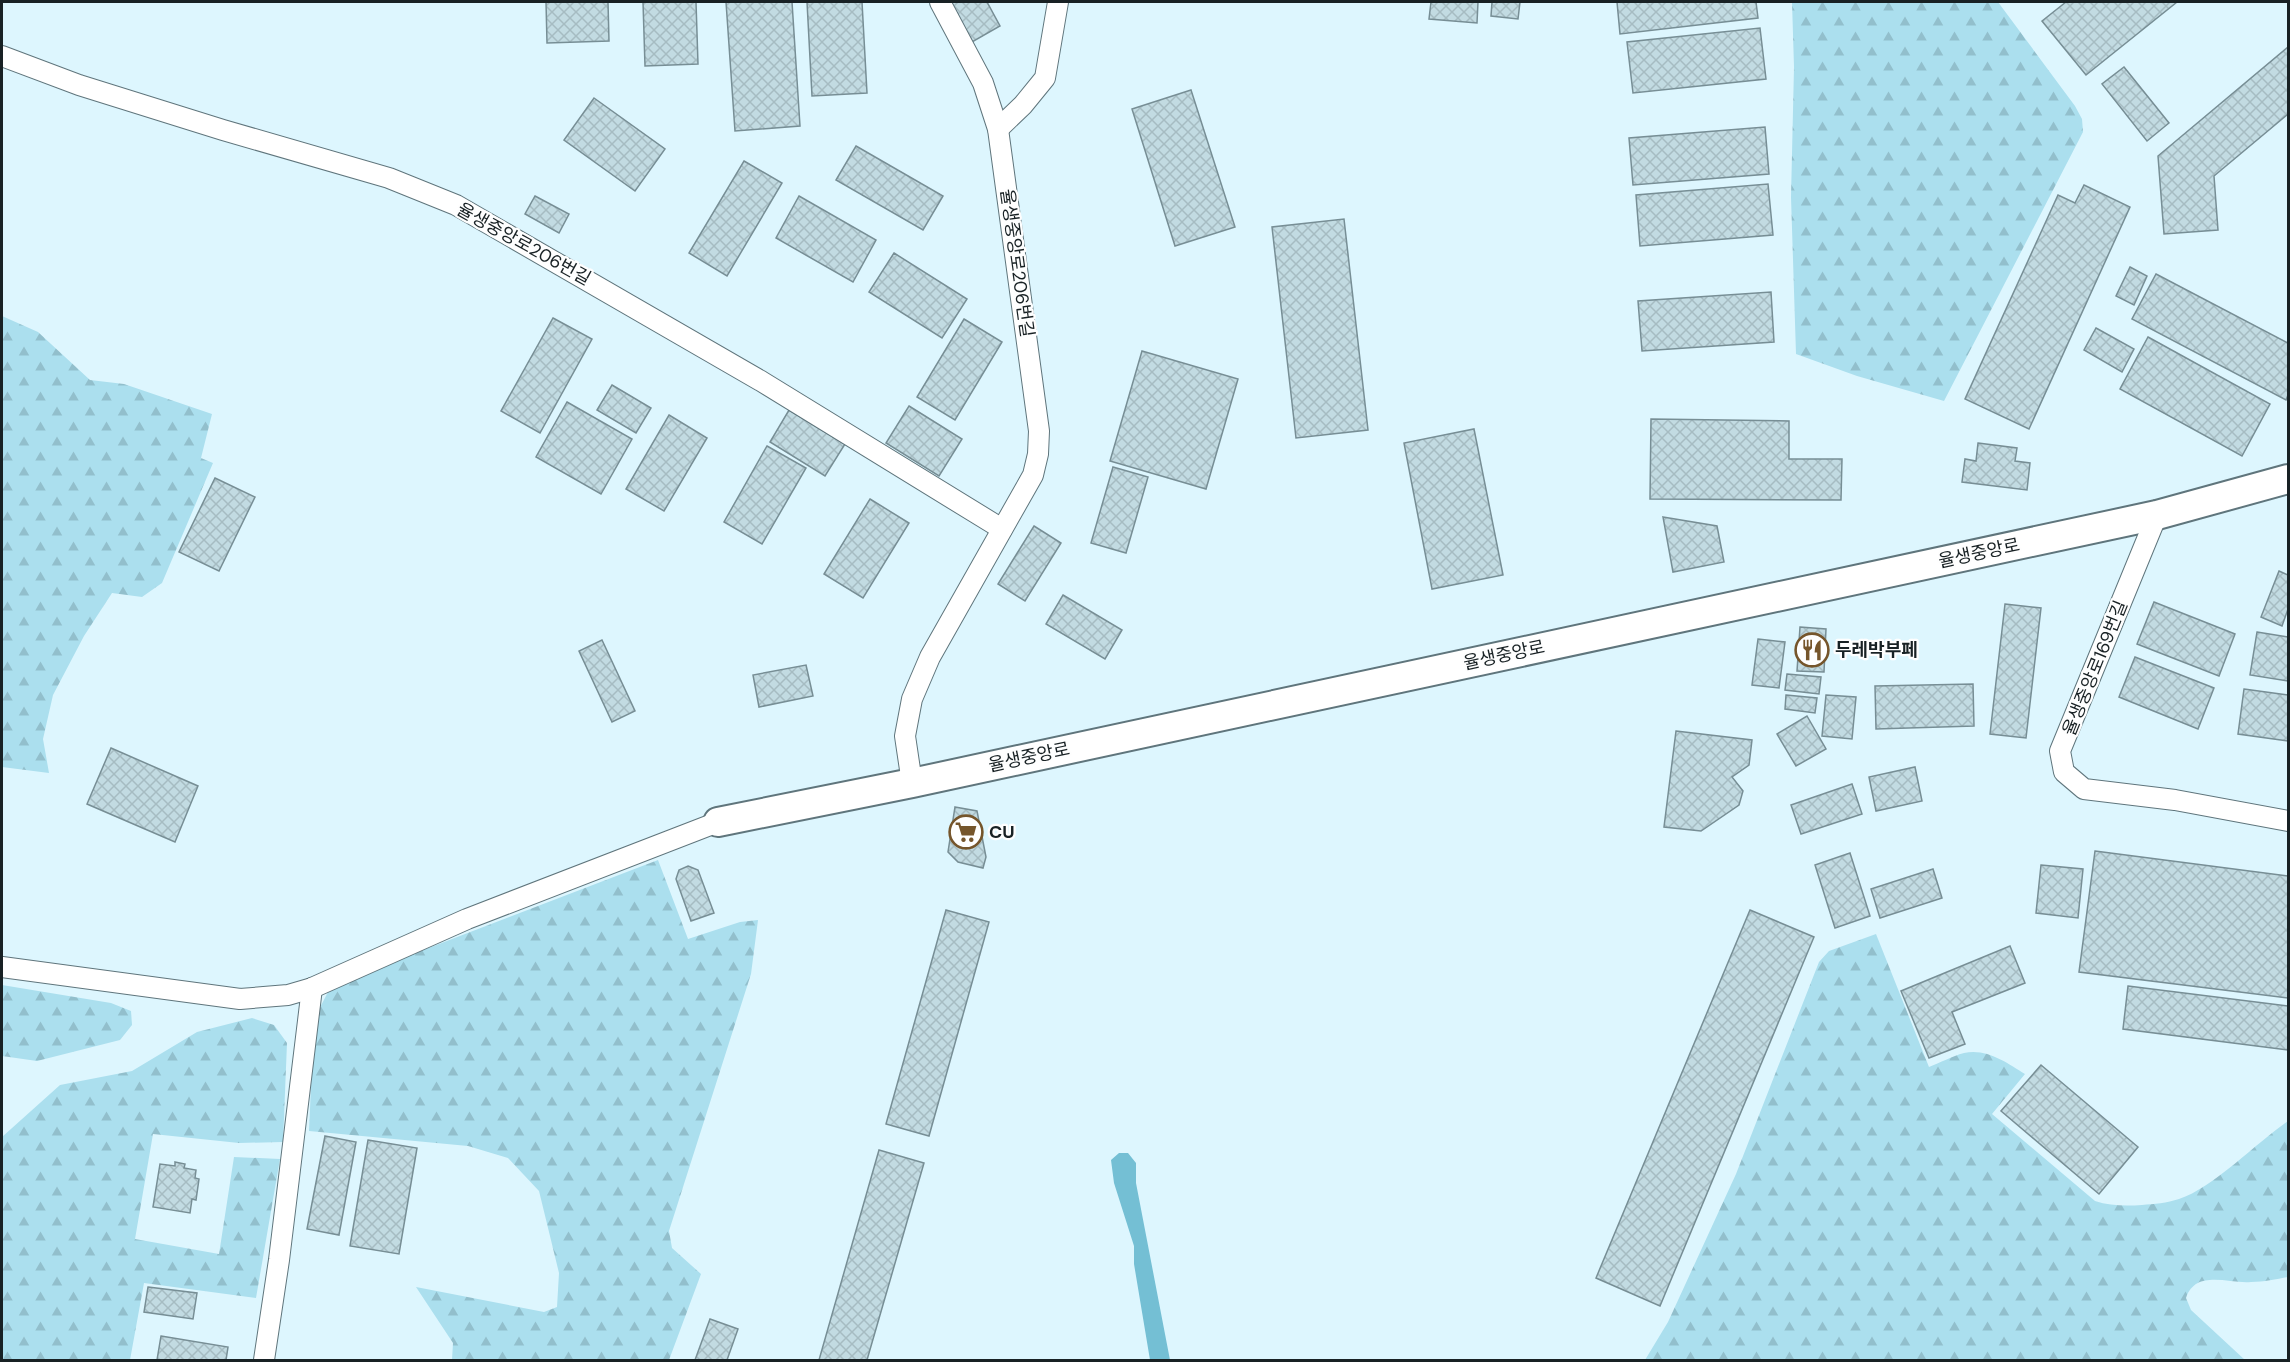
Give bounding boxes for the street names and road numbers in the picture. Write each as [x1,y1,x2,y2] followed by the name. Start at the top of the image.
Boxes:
[995,187,1039,339] street label: 율생중앙로206번길
[453,197,595,291] street label: 율생중앙로206번길
[1936,533,2022,573] street label: 율생중앙로
[2057,597,2133,739] street label: 율생중앙로169번길
[1461,635,1547,675] street label: 율생중앙로
[986,737,1072,777] street label: 율생중앙로

